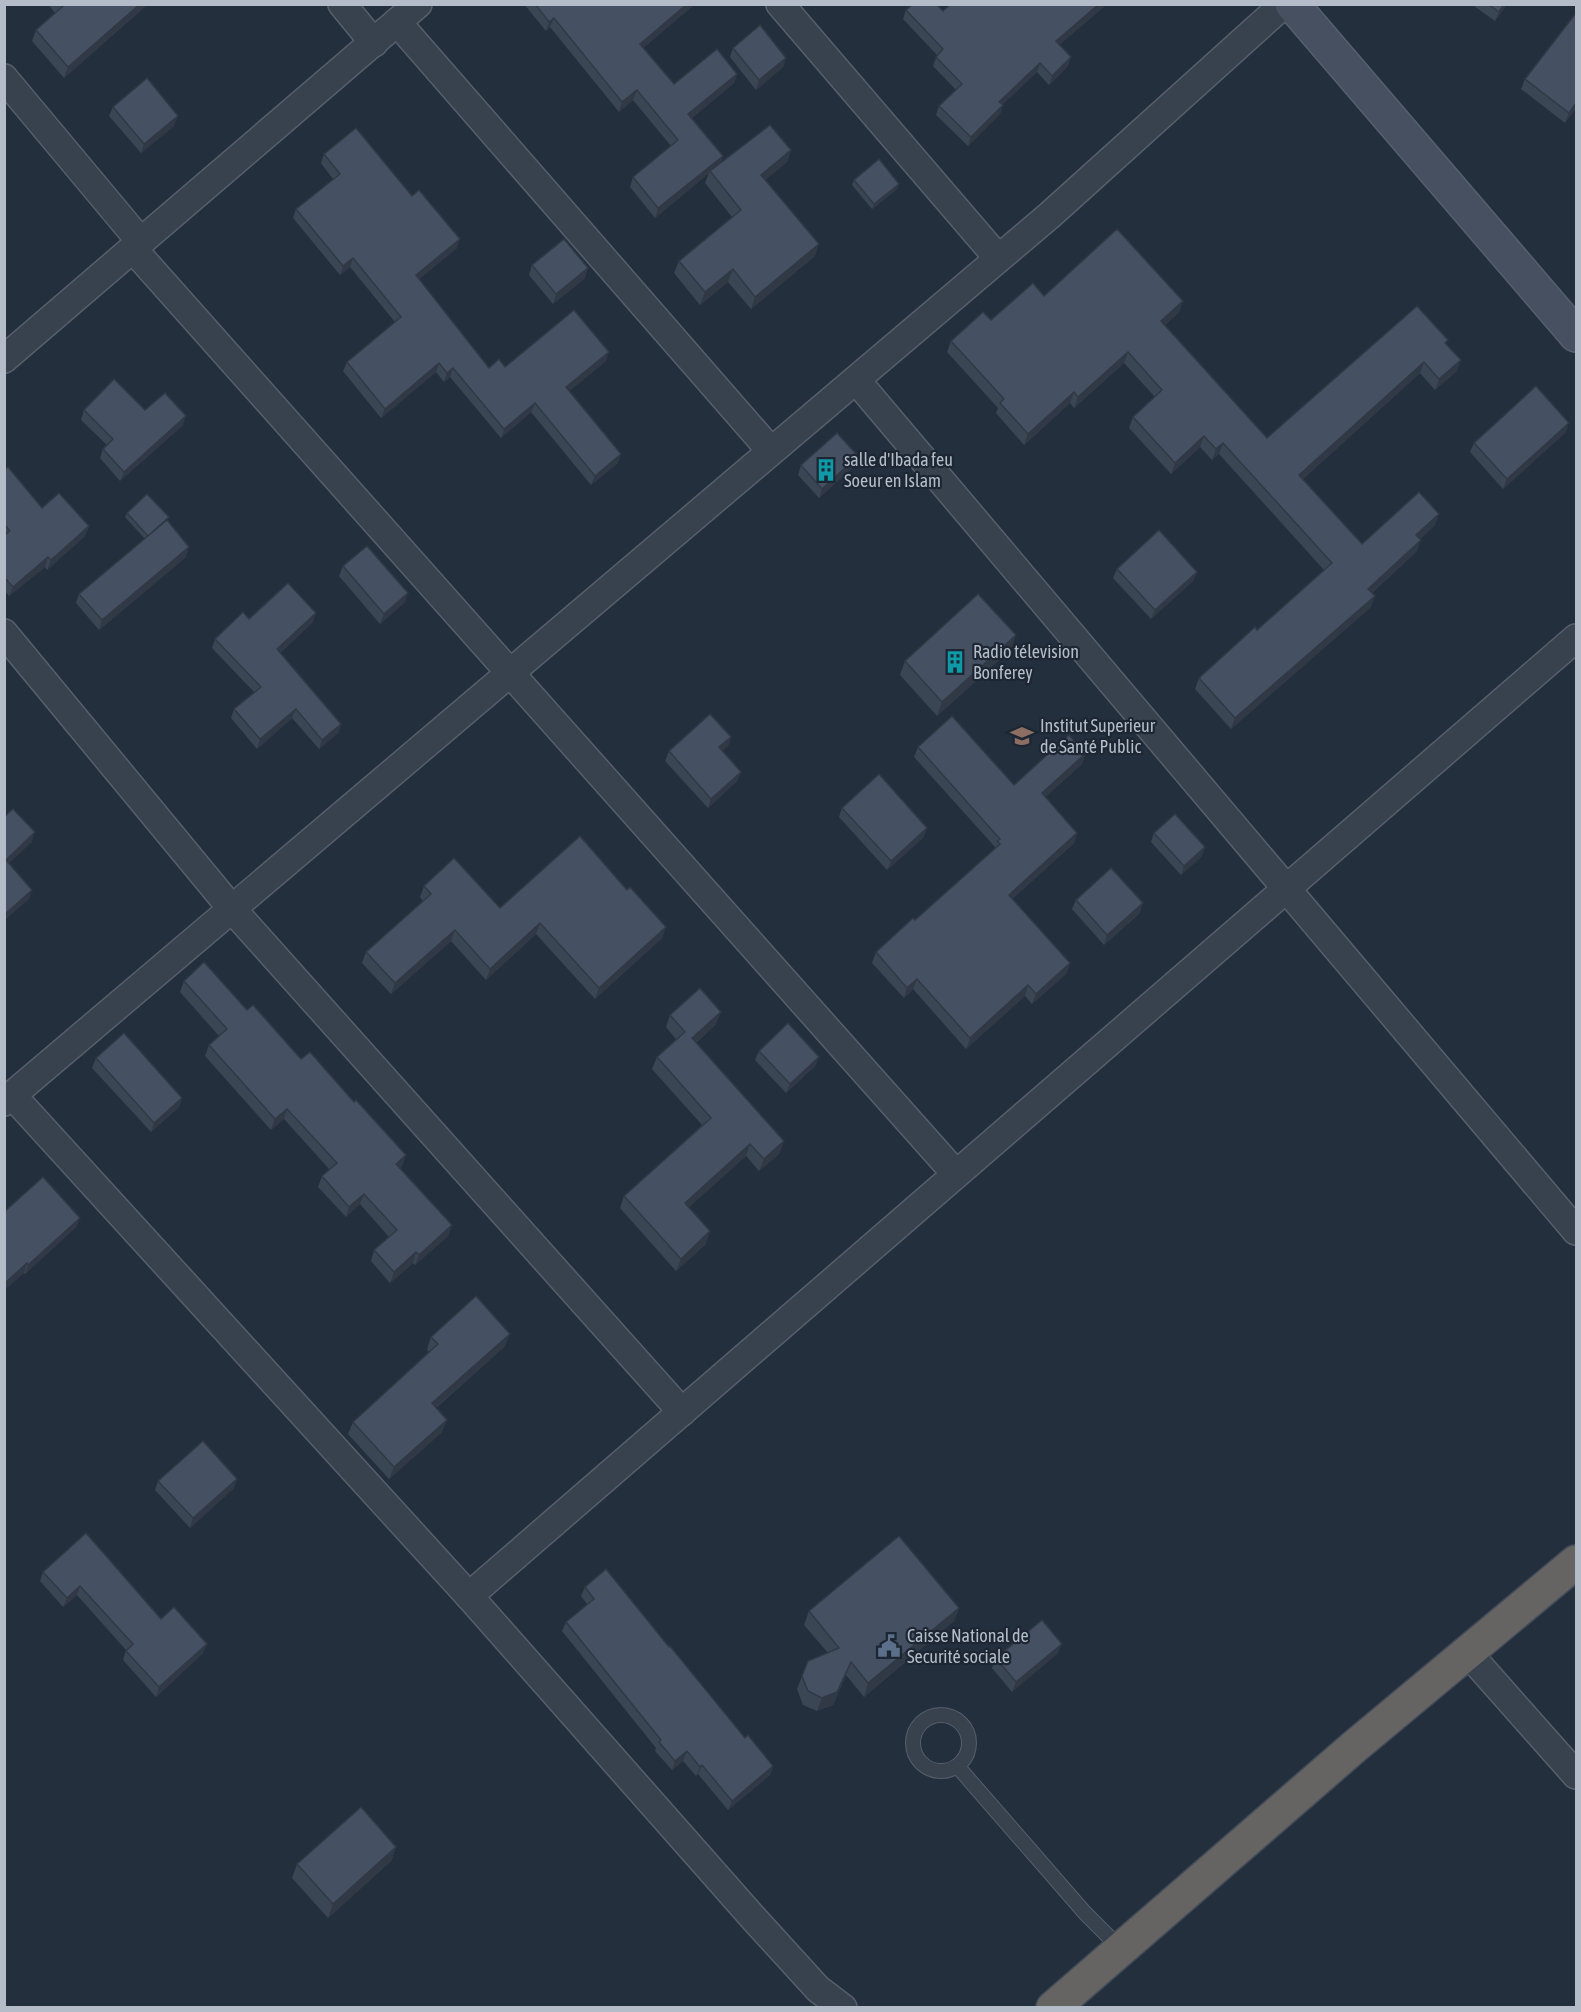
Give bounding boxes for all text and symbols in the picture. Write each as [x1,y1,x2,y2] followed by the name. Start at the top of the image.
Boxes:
[844,449,953,491] place label: salle d'Ibada feu Soeur en Islam
[813,457,839,483] building icon: salle d'Ibada feu Soeur en Islam
[973,641,1079,683] place label: Radio télevision Bonferey
[942,649,968,675] building icon: Radio télevision Bonferey
[1040,715,1156,757] place label: Institut Superieur de Santé Public
[1009,723,1035,749] school or university icon: Institut Superieur de Santé Public
[907,1625,1029,1667] place label: Caisse National de Securité sociale
[876,1633,902,1659] public building icon: Caisse National de Securité sociale

